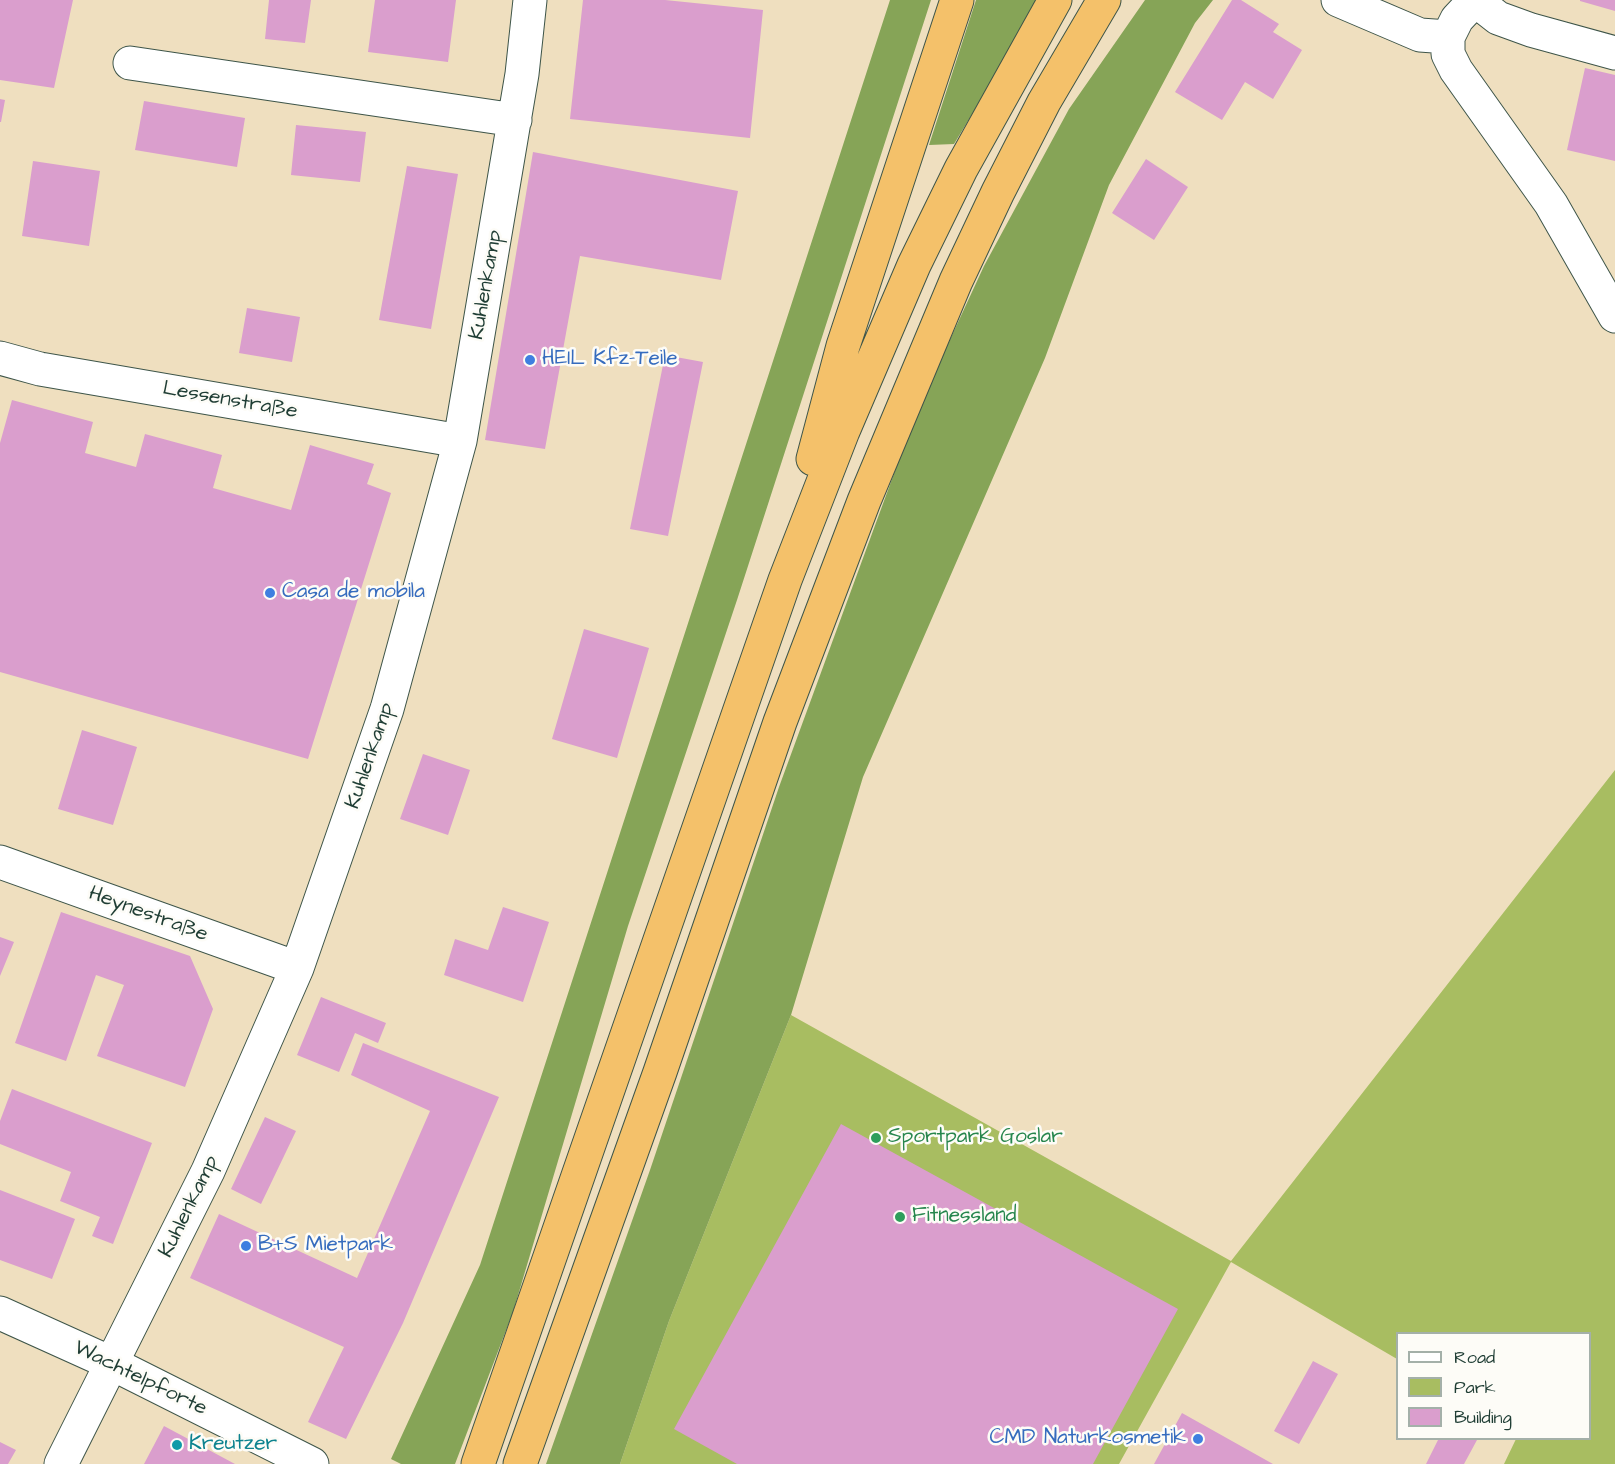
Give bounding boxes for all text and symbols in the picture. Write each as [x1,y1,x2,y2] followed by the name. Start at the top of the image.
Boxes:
[465,228,509,342] street label: Kuhlenkamp
[542,347,678,373] place label: HEIL Kfz-Teile
[523,353,537,367] marker: HEIL Kfz-Teile
[161,377,299,425] street label: Lessenstraße
[282,580,425,606] place label: Casa de mobila
[263,586,277,600] marker: Casa de mobila
[341,700,401,812] street label: Kuhlenkamp
[85,882,211,948] street label: Heynestraße
[888,1125,1063,1151] place label: Sportpark Goslar
[869,1131,883,1145] marker: Sportpark Goslar
[154,1152,226,1262] street label: Kuhlenkamp
[912,1204,1016,1230] place label: Fitnessland
[893,1210,907,1224] marker: Fitnessland
[258,1233,393,1259] place label: B+S Mietpark
[239,1239,253,1253] marker: B+S Mietpark
[1396,1332,1591,1440] legend
[69,1336,211,1422] street label: Wachtelpforte
[1454,1345,1495,1370] text: Road
[1454,1375,1496,1400] text: Park
[1454,1405,1512,1430] text: Building
[990,1426,1186,1452] place label: CMD Naturkosmetik
[189,1432,277,1458] place label: Kreutzer
[1191,1432,1205,1446] marker: CMD Naturkosmetik
[170,1438,184,1452] marker: Kreutzer

